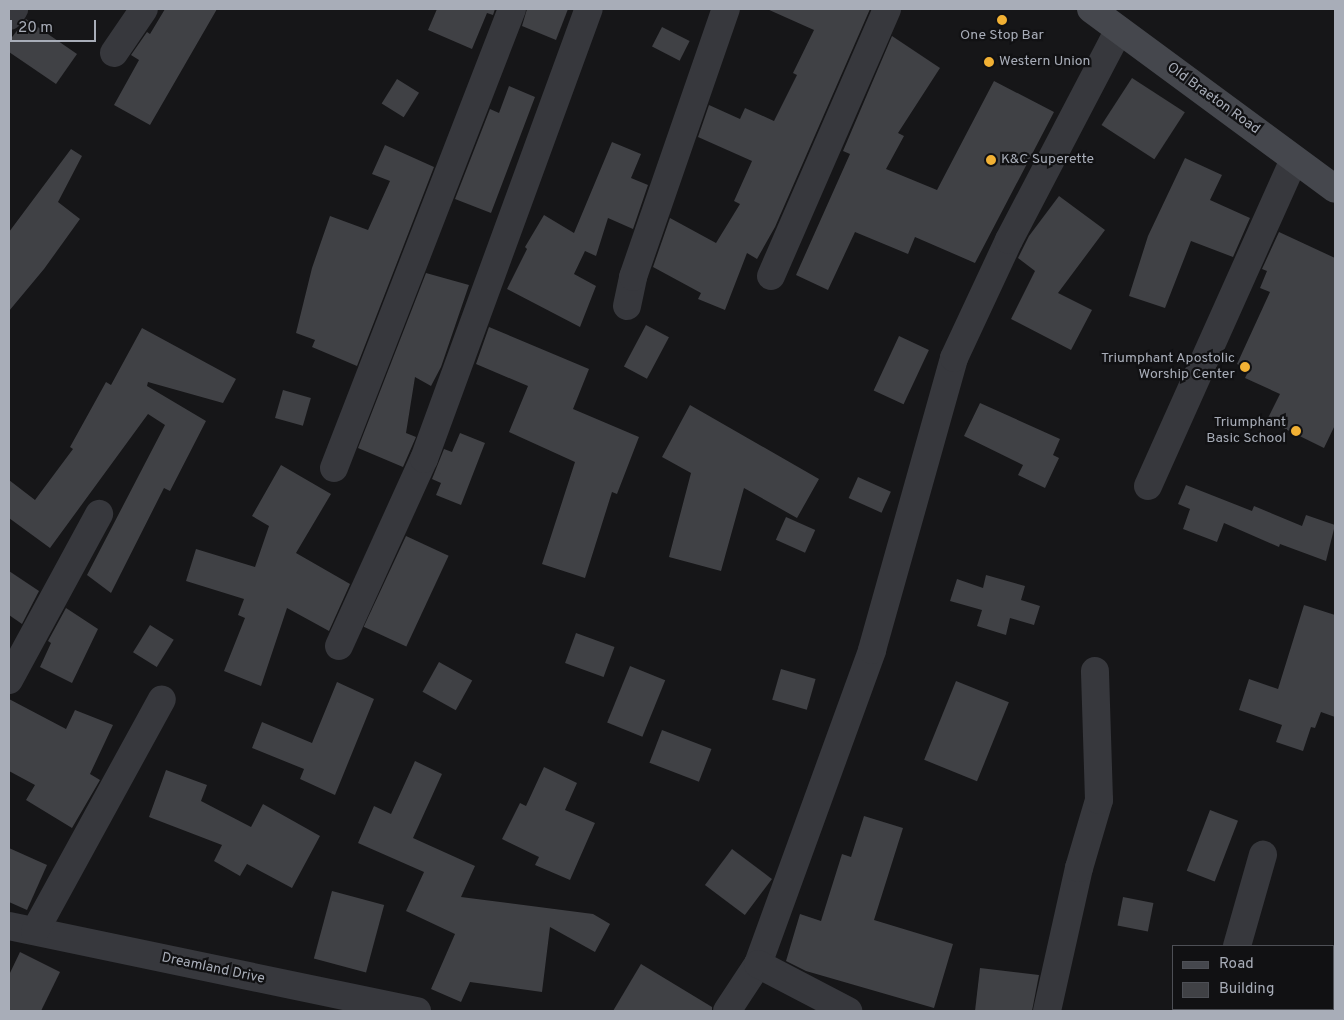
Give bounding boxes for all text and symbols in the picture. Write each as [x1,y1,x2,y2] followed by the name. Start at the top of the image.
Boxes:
[12,10,99,42] scale bar
[996,14,1008,26] marker: One Stop Bar
[18,19,53,38] text: 20 m
[960,28,1044,44] place label: One Stop Bar
[999,54,1090,70] place label: Western Union
[983,56,995,68] marker: Western Union
[1163,60,1263,138] street label: Old Braeton Road
[1001,152,1094,168] place label: K&C Superette
[985,154,997,166] marker: K&C Superette
[1101,351,1235,384] place label: Triumphant Apostolic Worship Center
[1239,361,1251,373] marker: Triumphant Apostolic Worship Center
[1206,415,1286,448] place label: Triumphant Basic School
[1290,425,1302,437] marker: Triumphant Basic School
[1172,945,1334,1010] legend
[160,950,266,988] street label: Dreamland Drive
[1219,955,1254,974] text: Road
[1219,980,1274,999] text: Building

